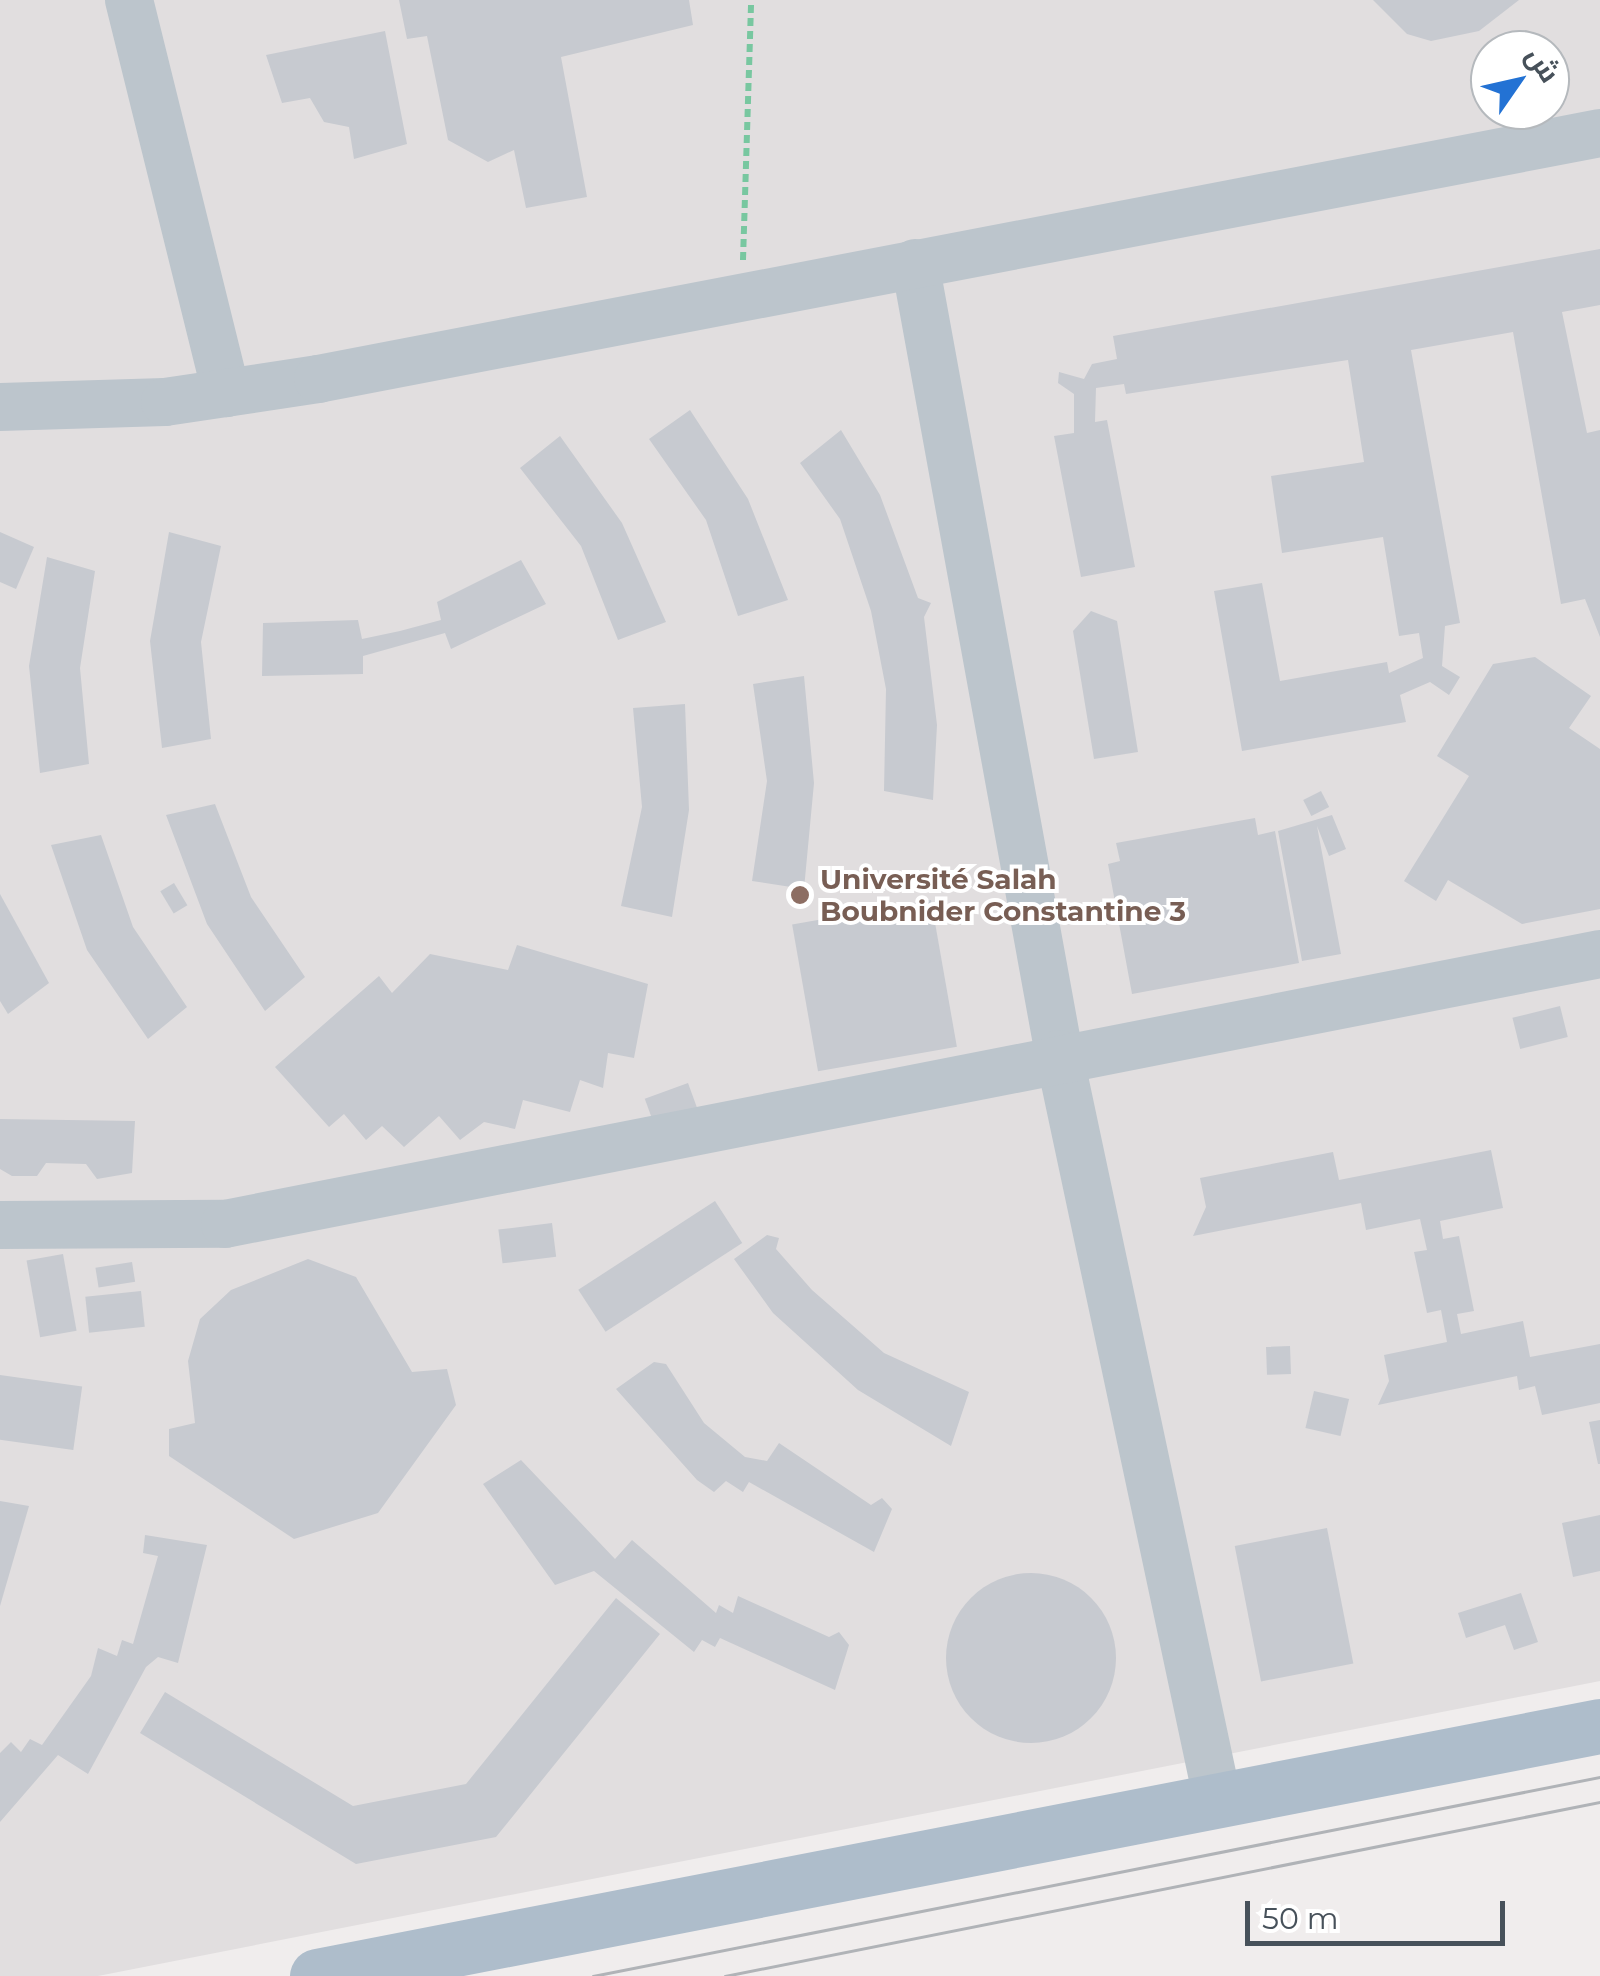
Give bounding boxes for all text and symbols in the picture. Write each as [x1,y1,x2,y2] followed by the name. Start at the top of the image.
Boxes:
[1470,30,1570,130] north arrow
[1519,40,1567,89] text: ش
[820,862,1186,928] place label: Université Salah Boubnider Constantine 3
[789,884,811,906] marker: Université Salah Boubnider Constantine 3
[1250,1881,1510,1943] scale bar
[1262,1900,1339,1937] text: 50 m

